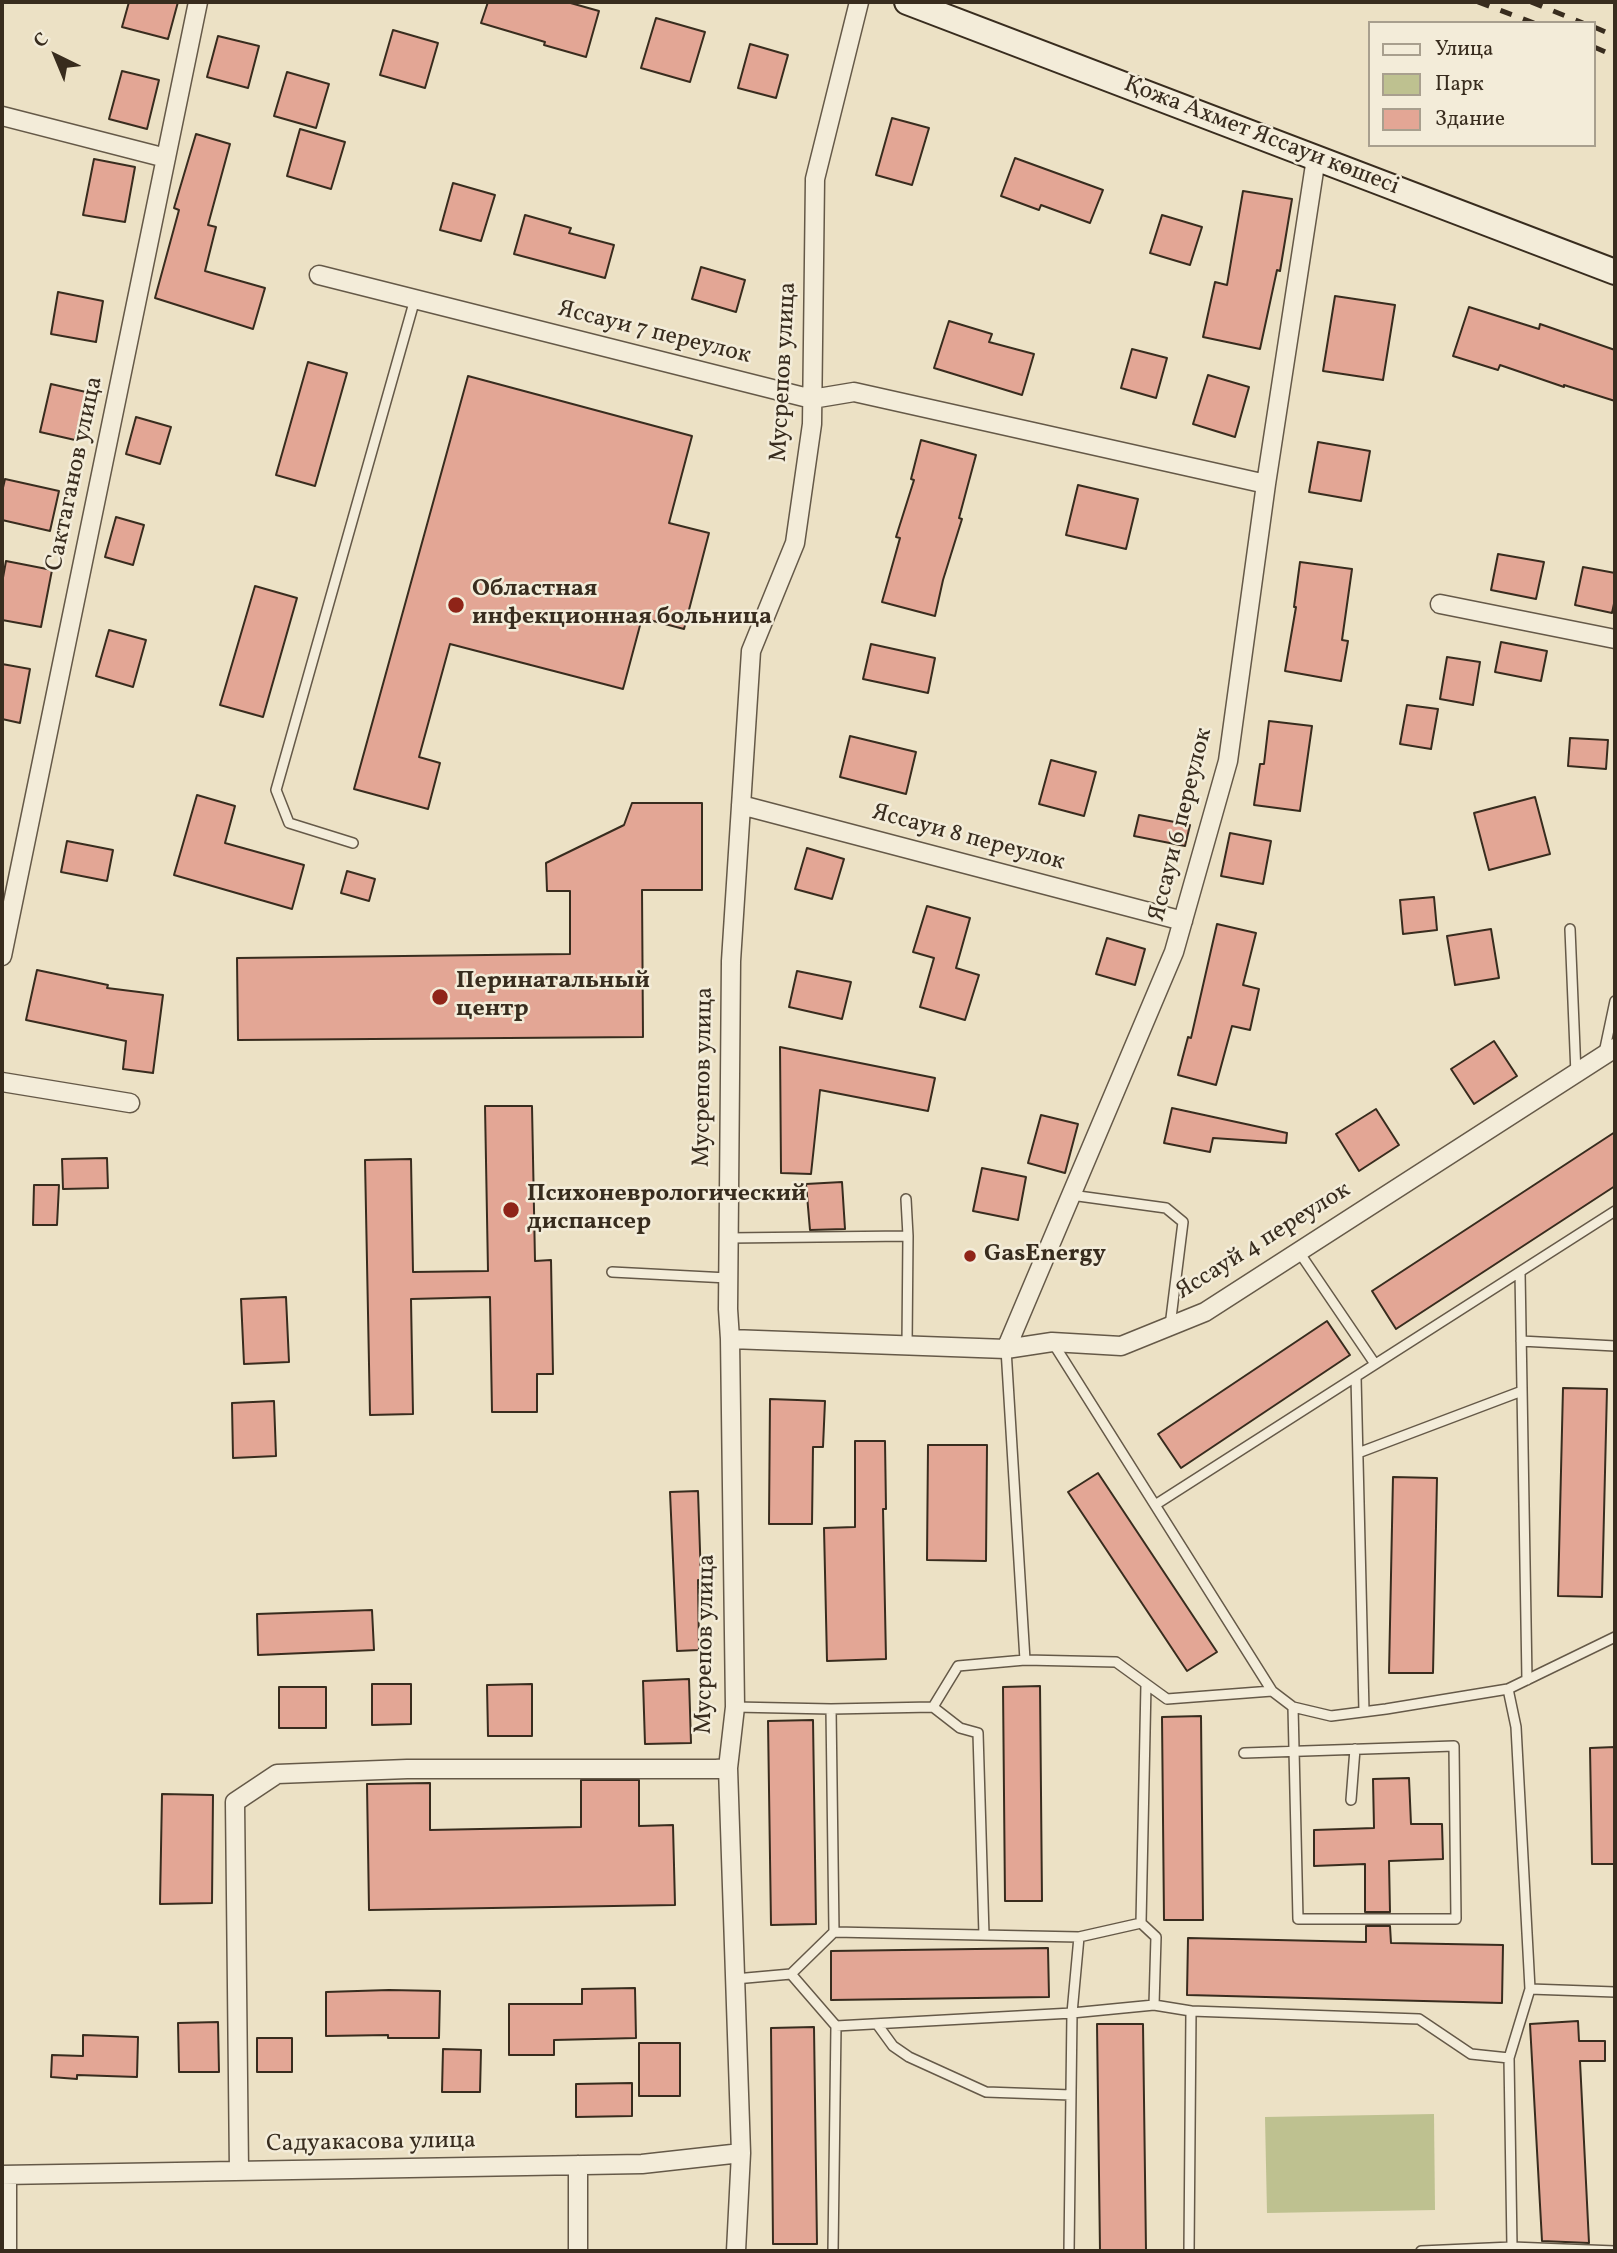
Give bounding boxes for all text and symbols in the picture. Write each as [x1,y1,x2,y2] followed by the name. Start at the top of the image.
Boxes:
[21,21,91,91] north arrow
[1368,21,1596,147] legend
[28,27,55,54] text: С
[1435,35,1493,64] text: Улица
[1435,70,1484,99] text: Парк
[1119,71,1403,203] street label: Қожа Ахмет Яссауи көшесі
[1435,105,1505,134] text: Здание
[766,281,804,463] street label: Мусрепов улица
[555,296,753,372] street label: Яссауи 7 переулок
[41,374,111,574] street label: Сактаганов улица
[472,577,772,633] place label: Областная инфекционная больница
[446,595,466,615] marker: Областная инфекционная больница
[1144,725,1220,925] street label: Яссауи 6 переулок
[869,799,1067,879] street label: Яссауи 8 переулок
[456,969,650,1025] place label: Перинатальный центр
[430,987,450,1007] marker: Перинатальный центр
[689,987,721,1167] street label: Мусрепов улица
[1171,1177,1357,1307] street label: Яссауй 4 переулок
[527,1182,807,1238] place label: Психоневрологический диспансер
[501,1200,521,1220] marker: Психоневрологический диспансер
[984,1242,1106,1270] place label: GasEnergy
[962,1248,978,1264] marker: GasEnergy
[691,1554,723,1734] street label: Мусрепов улица
[266,2128,476,2160] street label: Садуакасова улица

